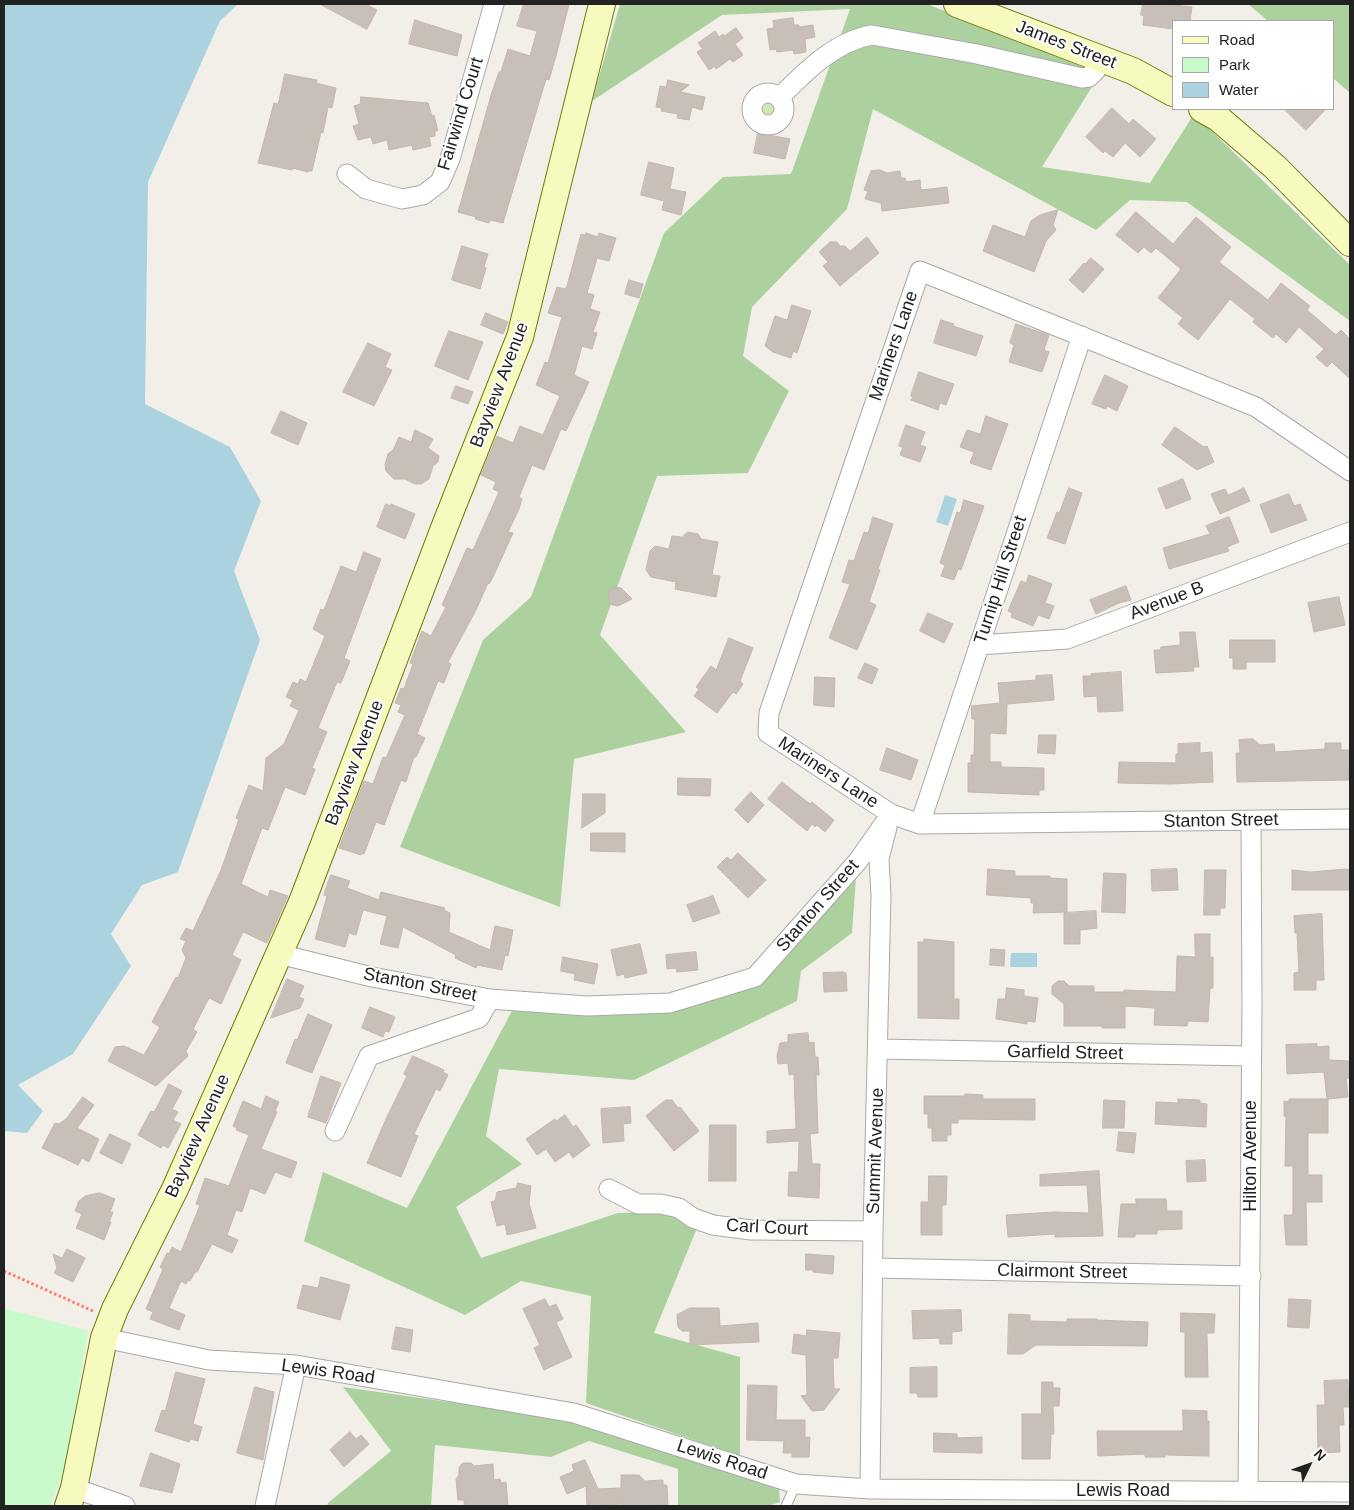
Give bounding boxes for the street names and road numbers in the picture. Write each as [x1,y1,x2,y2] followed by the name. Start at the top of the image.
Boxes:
[1013,16,1119,74] street label: James Street
[434,55,488,173] street label: Fairwind Court
[865,288,923,404] street label: Mariners Lane
[466,319,534,451] street label: Bayview Avenue
[970,513,1032,647] street label: Turnip Hill Street
[1127,577,1207,625] street label: Avenue B
[321,697,389,829] street label: Bayview Avenue
[774,733,882,813] street label: Mariners Lane
[1163,809,1279,833] street label: Stanton Street
[772,855,864,957] street label: Stanton Street
[361,963,479,1007] street label: Stanton Street
[1007,1041,1123,1065] street label: Garfield Street
[161,1071,235,1201] street label: Bayview Avenue
[863,1087,889,1215] street label: Summit Avenue
[1240,1100,1262,1212] street label: Hilton Avenue
[725,1215,809,1241] street label: Carl Court
[997,1260,1127,1284] street label: Clairmont Street
[280,1355,376,1389] street label: Lewis Road
[674,1435,770,1485] street label: Lewis Road
[1076,1480,1170,1502] street label: Lewis Road

